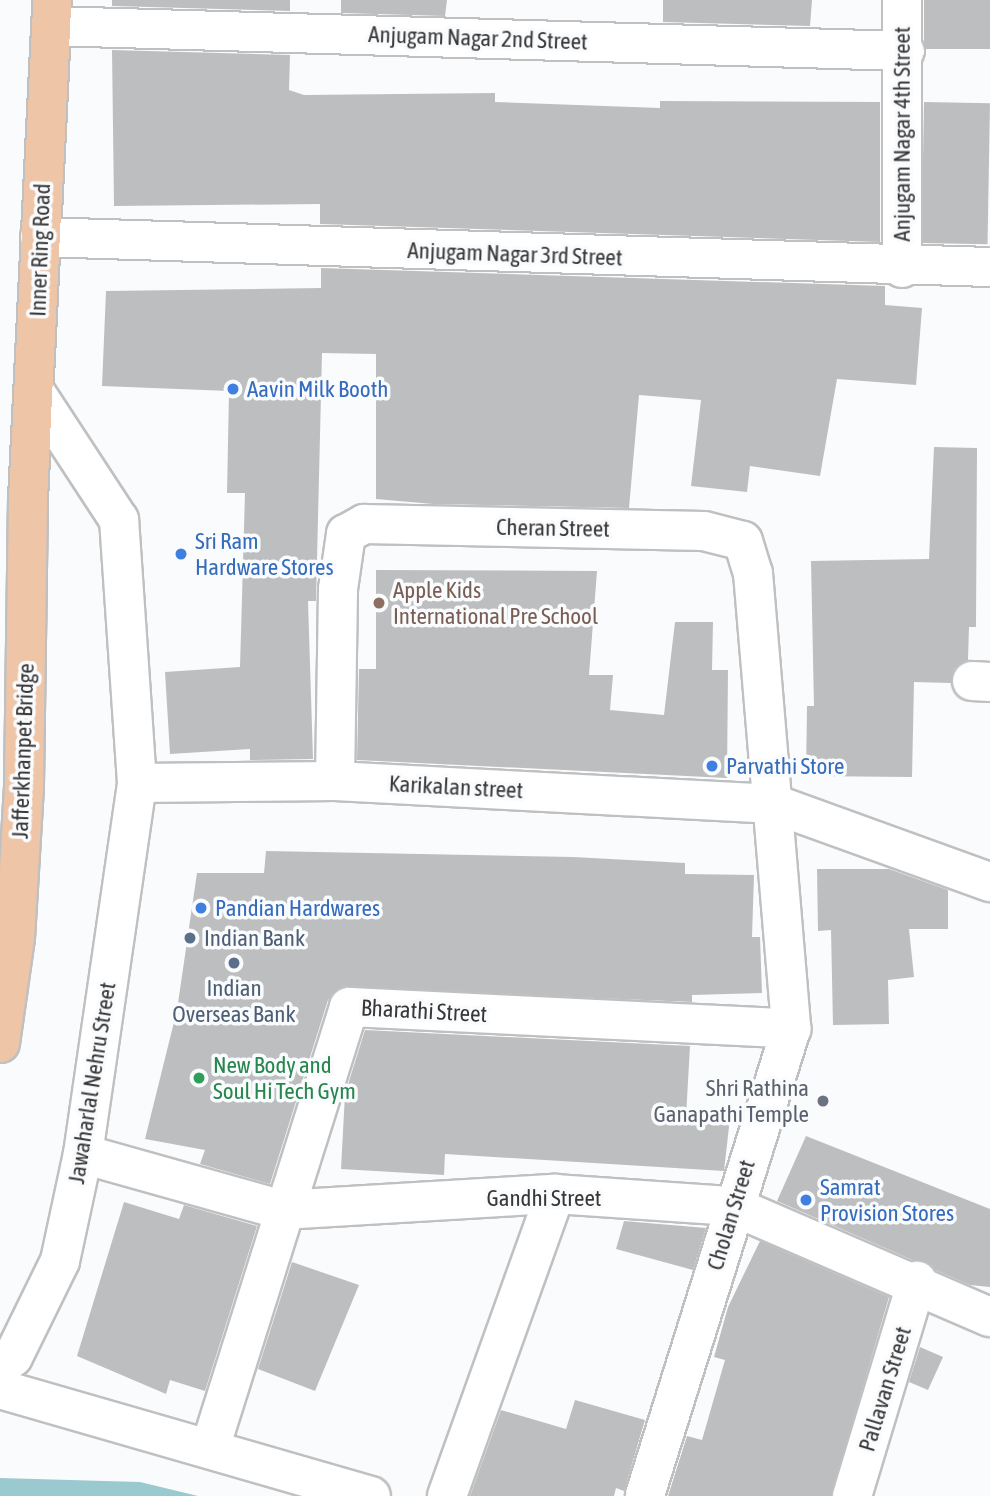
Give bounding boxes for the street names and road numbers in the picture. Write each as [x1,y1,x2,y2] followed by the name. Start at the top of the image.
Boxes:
[368,20,588,56] street label: Anjugam Nagar 2nd Street
[888,26,916,242] street label: Anjugam Nagar 4th Street
[24,183,56,317] street label: Inner Ring Road
[407,236,623,272] street label: Anjugam Nagar 3rd Street
[496,513,610,543] street label: Cheran Street
[6,663,40,839] street label: Jafferkhanpet Bridge
[388,770,524,804] street label: Karikalan street
[62,980,122,1186] street label: Jawaharlal Nehru Street
[360,994,488,1028] street label: Bharathi Street
[701,1157,761,1273] street label: Cholan Street
[487,1184,601,1212] street label: Gandhi Street
[853,1323,917,1455] street label: Pallavan Street

